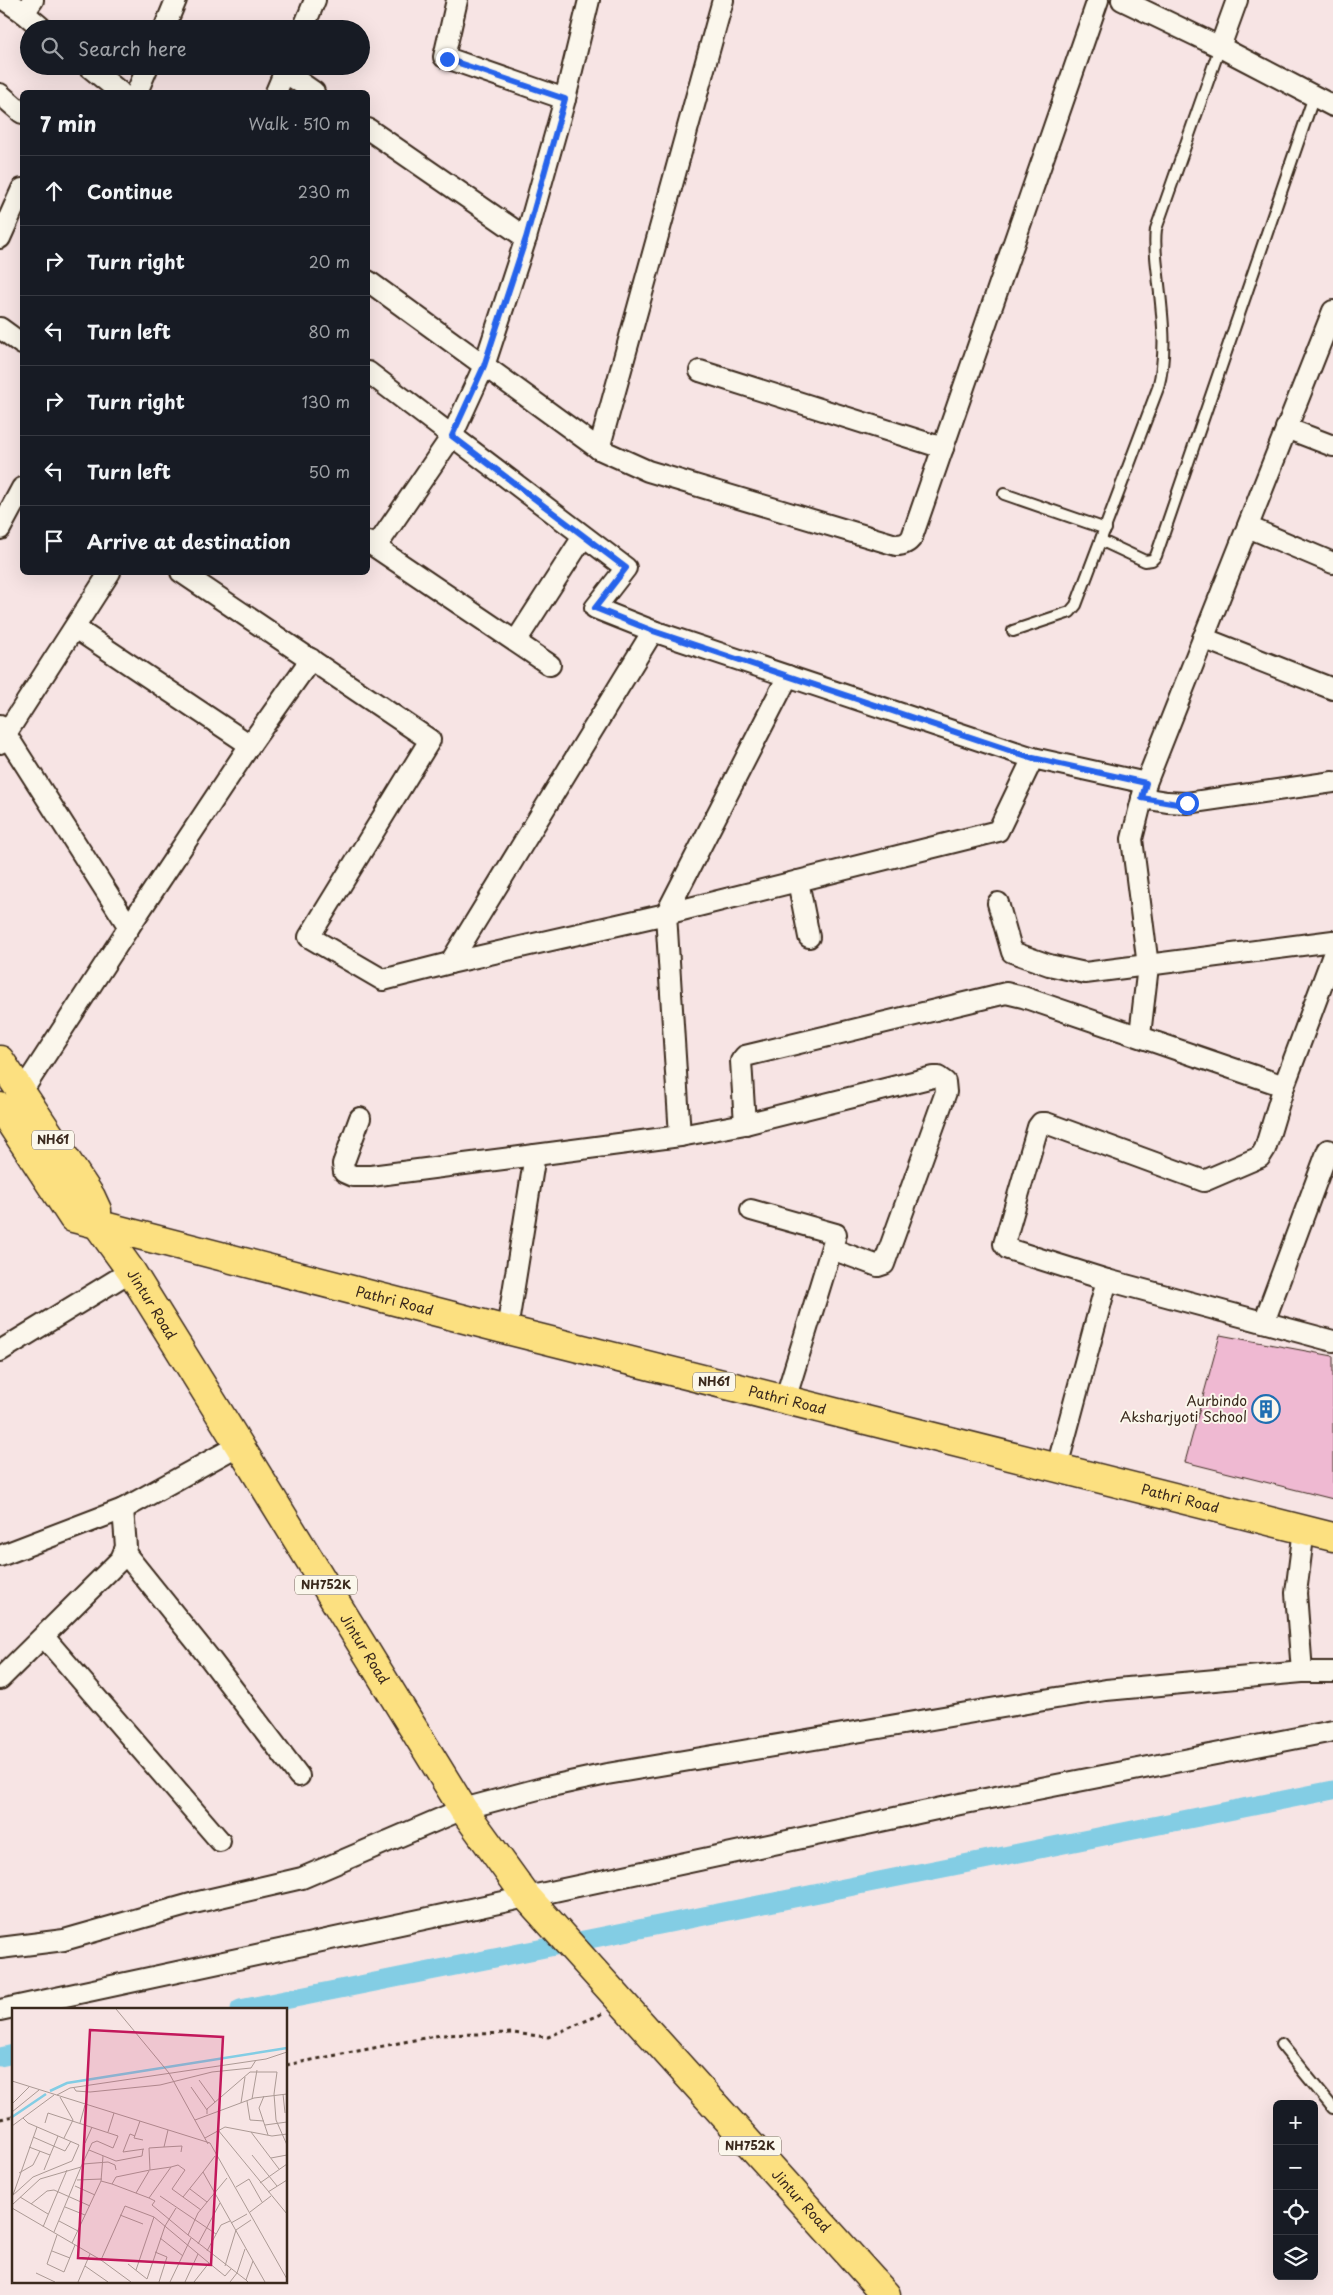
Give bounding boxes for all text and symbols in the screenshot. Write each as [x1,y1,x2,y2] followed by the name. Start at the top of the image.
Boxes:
[20,20,370,75] search box
[38,34,66,62] icon: search
[78,34,187,62] text: Search here
[436,48,459,71] route end
[40,107,96,139] text: 7 min
[248,111,350,135] text: Walk · 510 m
[40,177,68,205] icon: ahead
[87,177,173,205] text: Continue
[298,179,350,203] text: 230 m
[40,247,68,275] icon: right
[87,247,185,275] text: Turn right
[309,249,350,273] text: 20 m
[40,317,68,345] icon: left
[87,317,171,345] text: Turn left
[308,319,350,343] text: 80 m
[40,387,68,415] icon: right
[87,387,185,415] text: Turn right
[302,389,350,413] text: 130 m
[40,457,68,485] icon: left
[87,457,171,485] text: Turn left
[309,459,350,483] text: 50 m
[40,527,68,555] icon: arrive
[87,527,291,555] text: Arrive at destination
[1176,792,1199,815] route start
[32,1130,74,1150] road number: NH61
[122,1265,182,1343] street label: Jintur Road
[354,1280,436,1321] street label: Pathri Road
[693,1372,735,1391] road number: NH61
[746,1380,829,1420] street label: Pathri Road
[1120,1390,1247,1427] place label: Aurbindo Aksharjyoti School
[1251,1394,1281,1424] building icon: Aurbindo Aksharjyoti School
[1139,1478,1221,1518] street label: Pathri Road
[295,1576,357,1594] road number: NH752K
[335,1609,395,1688] street label: Jintur Road
[12,2008,288,2282] inset map
[1273,2100,1318,2280] map controls
[1273,2100,1318,2145] button: +
[719,2136,781,2156] road number: NH752K
[1273,2145,1318,2190] button: −
[767,2164,836,2237] street label: Jintur Road
[1273,2190,1318,2235] button: locate
[1273,2235,1318,2280] button: layers

